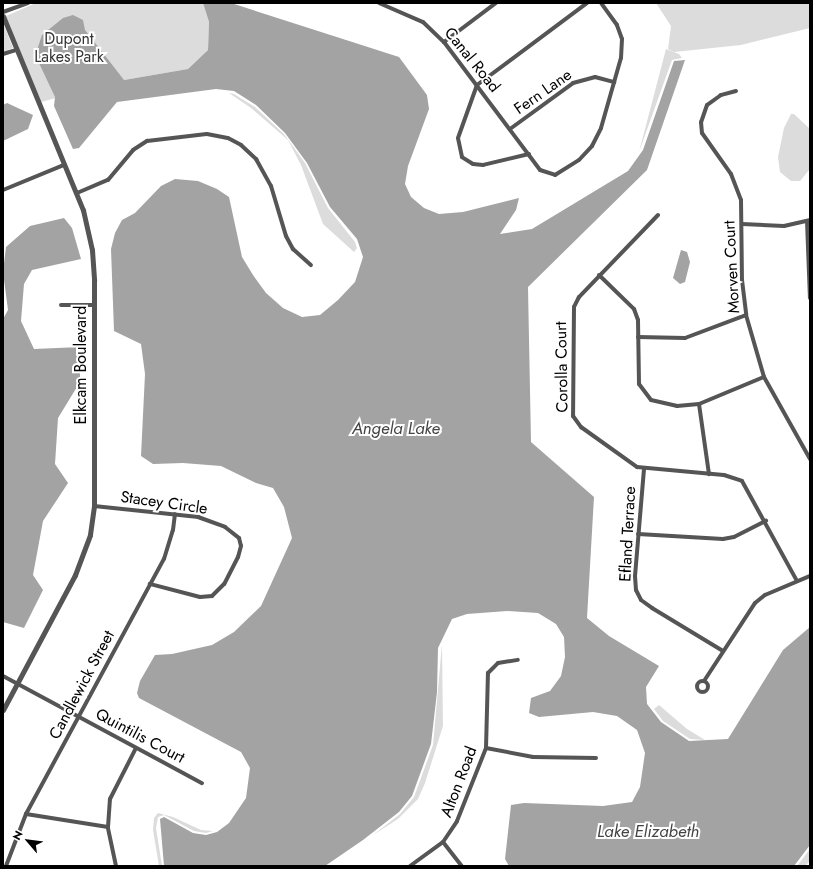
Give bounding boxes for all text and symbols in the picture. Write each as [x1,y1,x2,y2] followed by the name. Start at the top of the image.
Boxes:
[440,24,504,96] street label: Canal Road
[34,29,104,67] park label: Dupont Lakes Park
[510,65,576,119] street label: Fern Lane
[720,220,744,314] street label: Morven Court
[71,306,91,424] street label: Elkcam Boulevard
[552,321,572,413] street label: Corolla Court
[352,419,440,439] water label: Angela Lake
[616,486,640,582] street label: Efland Terrace
[119,487,209,519] street label: Stacey Circle
[45,627,119,743] street label: Candlewick Street
[92,704,188,768] street label: Quintilis Court
[437,744,481,820] street label: Alton Road
[8,821,48,861] north arrow
[597,822,699,842] water label: Lake Elizabeth
[8,828,27,843] text: N

